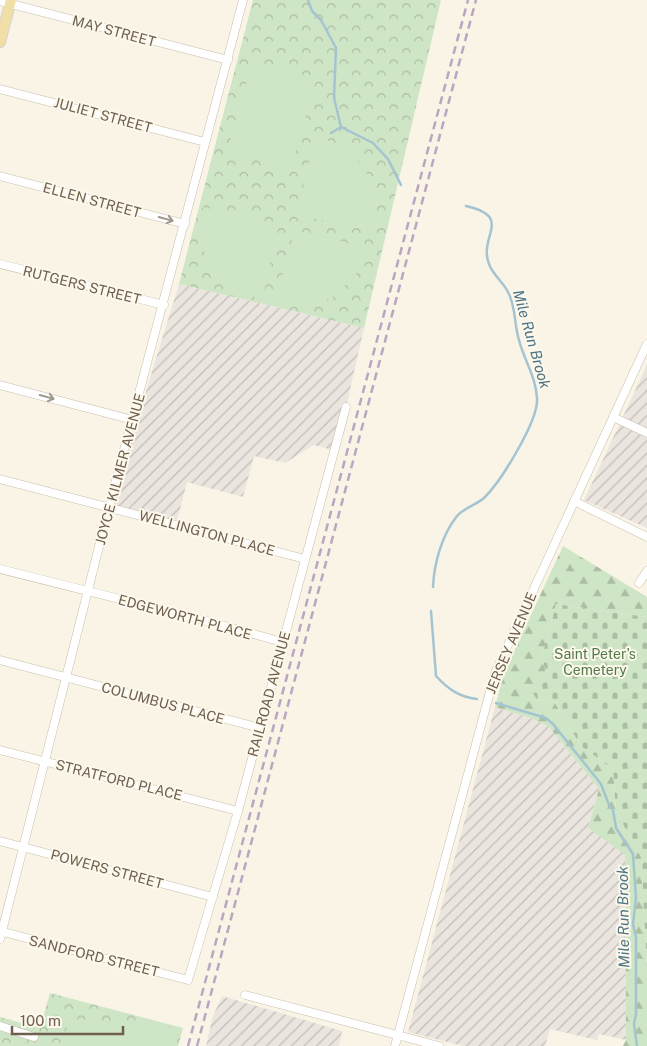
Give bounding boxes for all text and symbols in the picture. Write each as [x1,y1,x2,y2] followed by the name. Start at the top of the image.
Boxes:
[70,12,158,50] street label: MAY STREET
[52,94,154,136] street label: JULIET STREET
[41,179,143,221] street label: ELLEN STREET
[157,214,173,224] one-way arrow
[21,263,143,307] street label: RUTGERS STREET
[510,288,554,391] water label: Mile Run Brook
[92,391,148,547] street label: JOYCE KILMER AVENUE
[39,393,55,402] one-way arrow
[137,507,277,559] street label: WELLINGTON PLACE
[482,590,540,696] street label: JERSEY AVENUE
[116,591,254,643] street label: EDGEWORTH PLACE
[245,630,293,758] street label: RAILROAD AVENUE
[554,646,636,678] park label: Saint Peter's Cemetery
[100,679,226,727] street label: COLUMBUS PLACE
[54,756,184,804] street label: STRATFORD PLACE
[49,846,165,892] street label: POWERS STREET
[614,865,632,968] water label: Mile Run Brook
[27,932,161,980] street label: SANDFORD STREET
[12,1004,124,1036] scale bar
[20,1012,61,1029] text: 100 m

